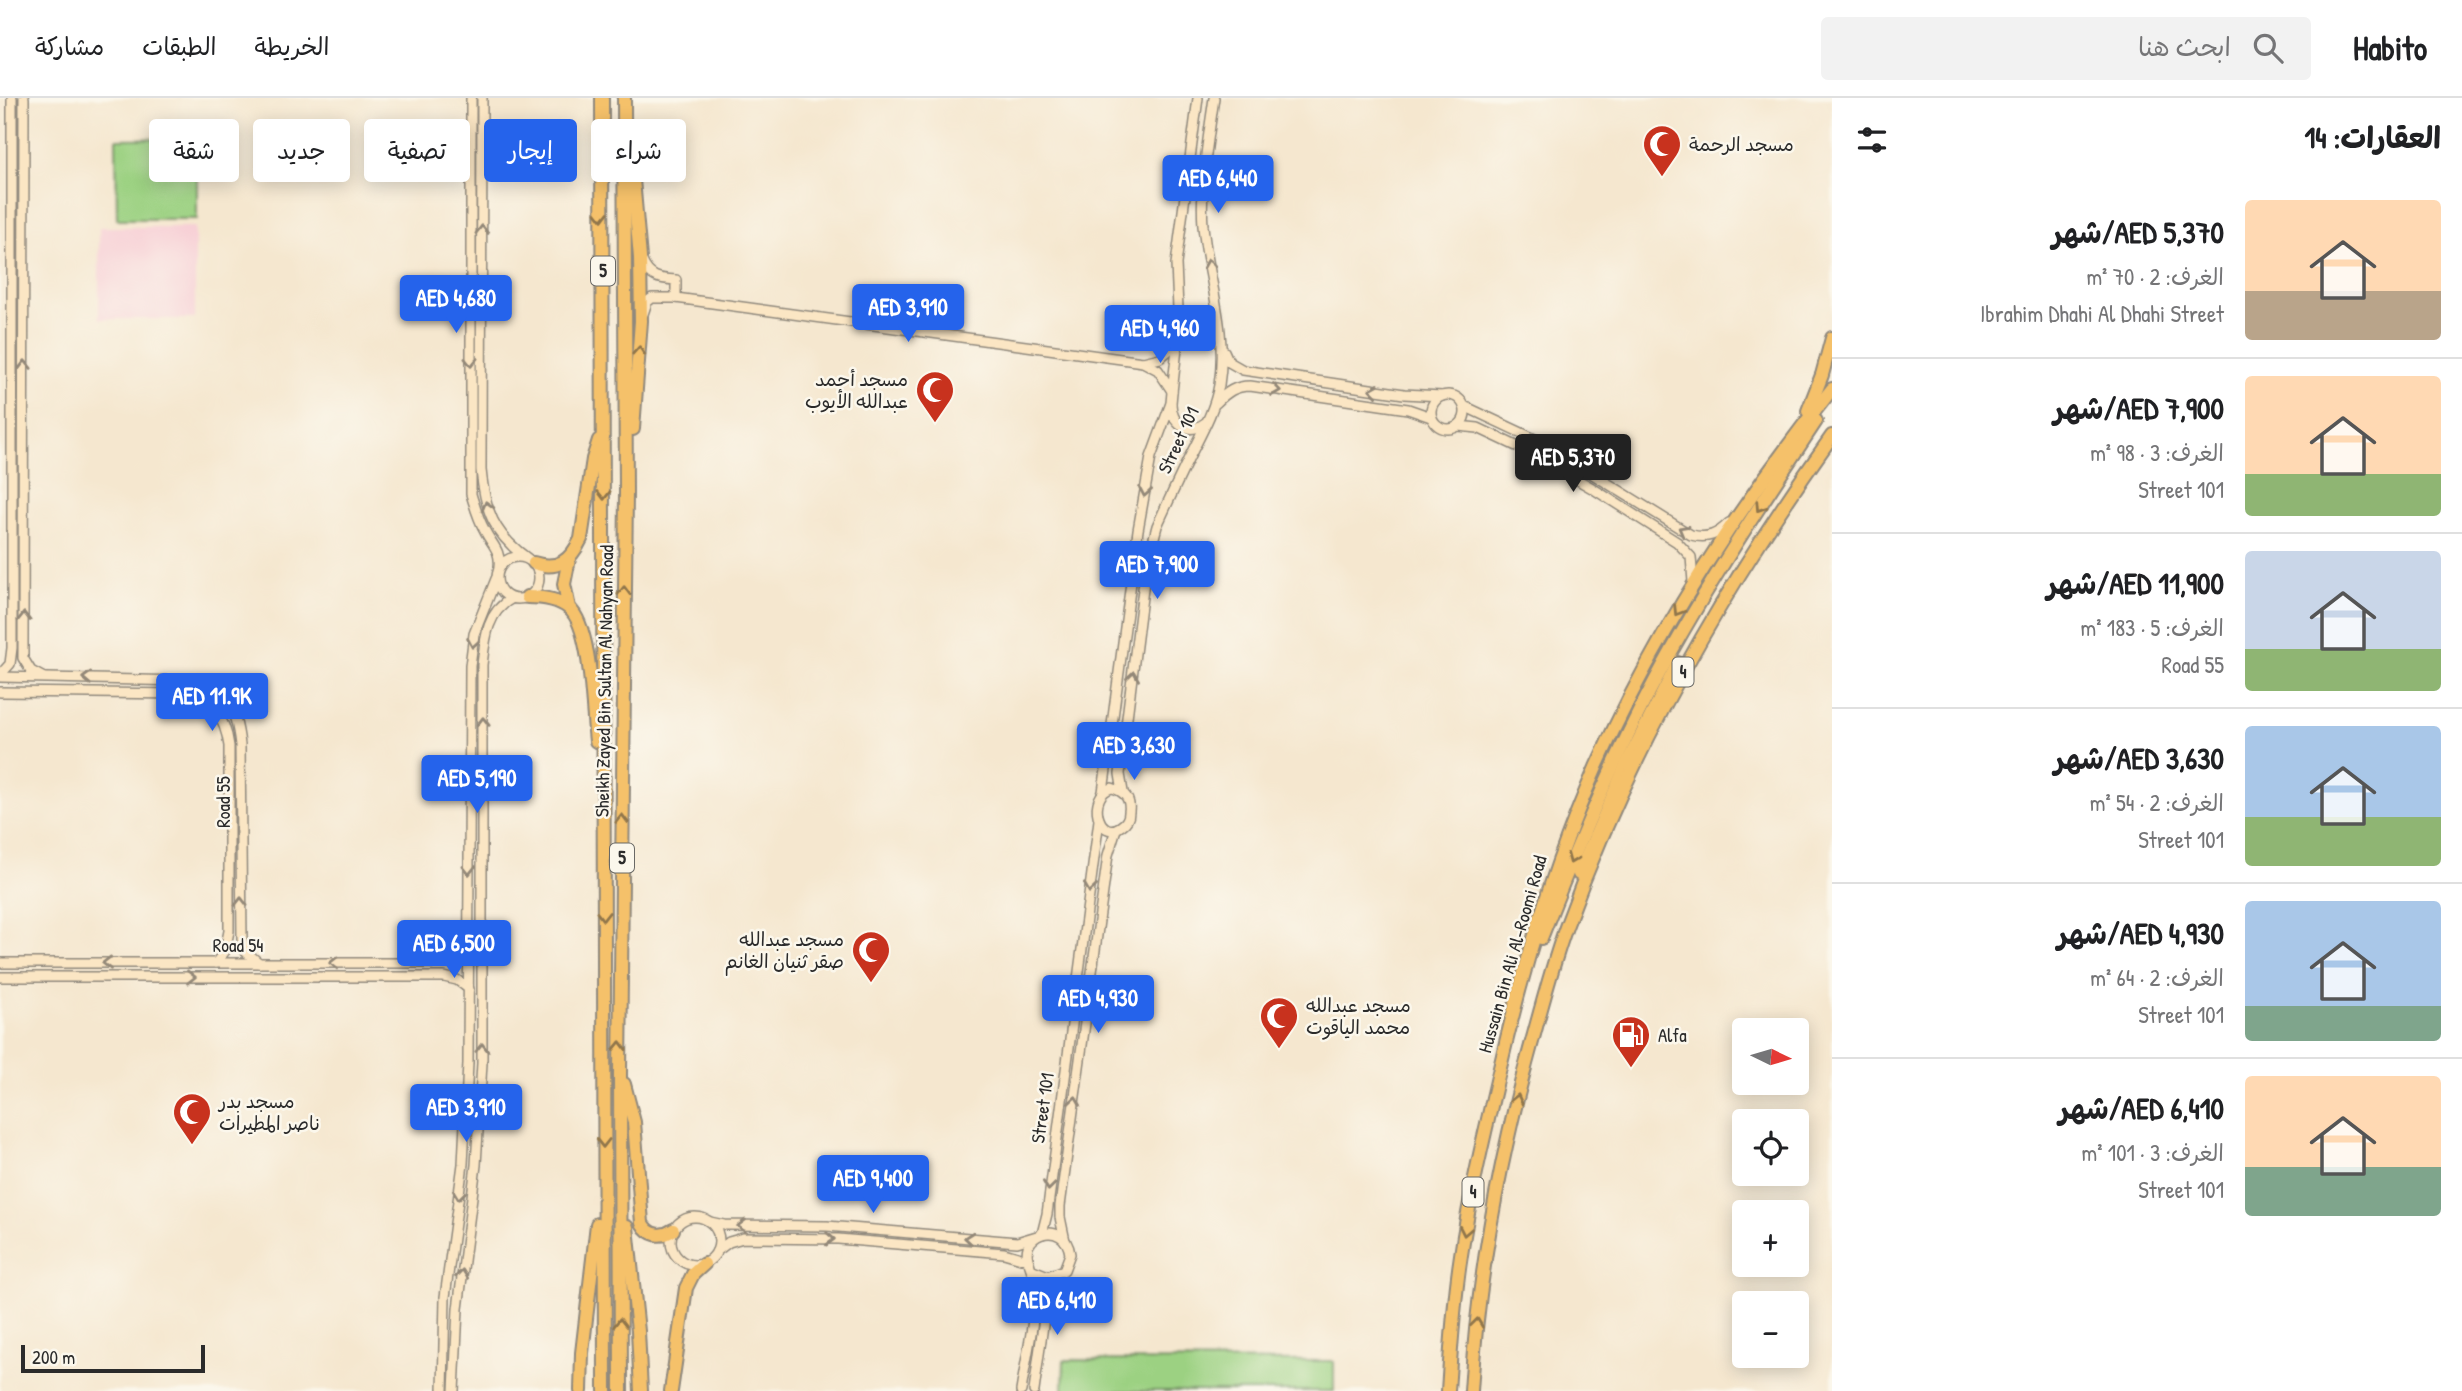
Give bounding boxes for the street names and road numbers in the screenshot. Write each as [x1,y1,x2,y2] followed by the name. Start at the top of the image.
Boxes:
[591,256,615,286] road number: 5
[1151,402,1205,478] street label: Street 101
[589,544,619,817] street label: Sheikh Zayed Bin Sultan Al Nahyan Road
[1672,658,1694,686] road number: 4
[210,776,236,828] street label: Road 55
[610,844,634,872] road number: 5
[1471,852,1553,1056] street label: Hussain Bin Ali Al-Roomi Road
[213,932,263,958] street label: Road 54
[1024,1071,1060,1145] street label: Street 101
[1462,1177,1484,1206] road number: 4

